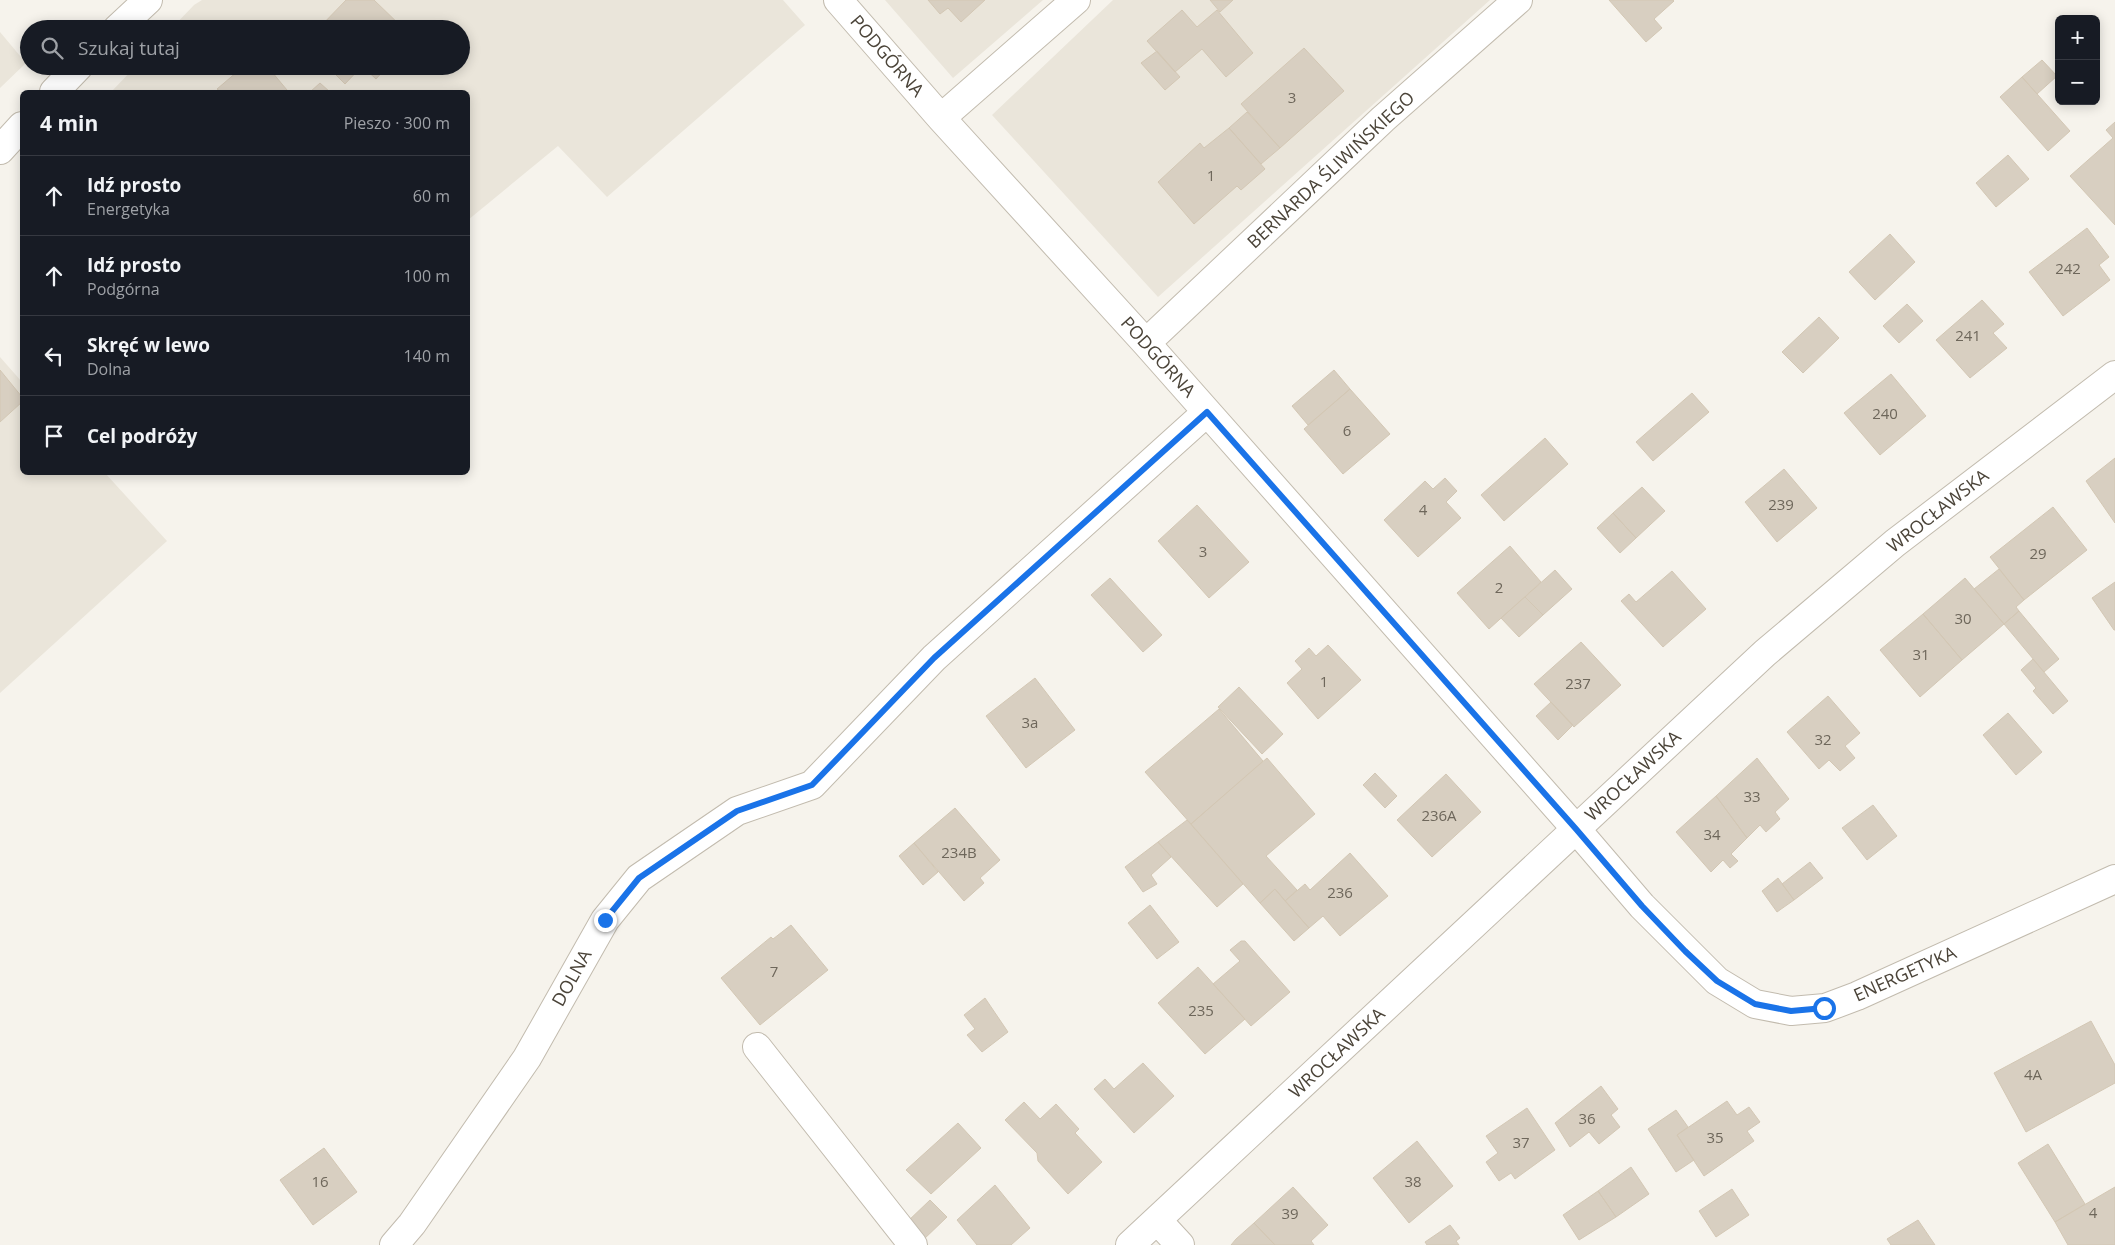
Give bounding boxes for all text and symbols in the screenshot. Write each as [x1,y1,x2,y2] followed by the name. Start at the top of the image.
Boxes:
[846,9,930,102] street label: PODGÓRNA
[2055,15,2100,105] map controls
[2055,15,2100,60] button: +
[20,20,470,75] search box
[38,34,66,62] icon: search
[78,35,180,61] text: Szukaj tutaj
[2055,60,2100,105] button: −
[1242,85,1419,253] street label: BERNARDA ŚLIWIŃSKIEGO
[1288,87,1296,107] house number: 3
[40,109,98,137] text: 4 min
[344,112,450,134] text: Pieszo · 300 m
[1207,165,1215,185] house number: 1
[87,172,181,198] text: Idź prosto
[40,182,68,210] icon: ahead
[413,185,450,207] text: 60 m
[87,198,170,220] text: Energetyka
[87,252,181,278] text: Idź prosto
[2055,258,2081,278] house number: 242
[40,262,68,290] icon: ahead
[404,265,450,287] text: 100 m
[87,278,160,300] text: Podgórna
[1116,311,1202,402] street label: PODGÓRNA
[1955,325,1981,345] house number: 241
[87,332,210,358] text: Skręć w lewo
[40,342,68,370] icon: left
[404,345,450,367] text: 140 m
[87,358,131,380] text: Dolna
[1872,403,1898,423] house number: 240
[1343,420,1351,440] house number: 6
[40,422,68,450] icon: arrive
[87,423,197,449] text: Cel podróży
[1882,463,1994,557] street label: WROCŁAWSKA
[1768,494,1794,514] house number: 239
[1419,499,1428,519] house number: 4
[1199,541,1207,561] house number: 3
[2029,543,2047,563] house number: 29
[1495,577,1503,597] house number: 2
[1954,608,1972,628] house number: 30
[1912,644,1930,664] house number: 31
[1320,671,1328,691] house number: 1
[1565,673,1591,693] house number: 237
[1022,712,1038,732] house number: 3a
[1579,724,1686,826] street label: WROCŁAWSKA
[1814,729,1832,749] house number: 32
[1743,786,1761,806] house number: 33
[1421,805,1457,825] house number: 236A
[1703,824,1721,844] house number: 34
[941,842,977,862] house number: 234B
[1327,882,1353,902] house number: 236
[594,909,617,932] route end
[1849,939,1960,1006] street label: ENERGETYKA
[546,944,597,1010] street label: DOLNA
[770,961,778,981] house number: 7
[1813,997,1836,1020] route start
[1188,1000,1214,1020] house number: 235
[1283,1001,1390,1103] street label: WROCŁAWSKA
[2024,1064,2043,1084] house number: 4A
[1578,1108,1596,1128] house number: 36
[1706,1127,1724,1147] house number: 35
[1512,1132,1530,1152] house number: 37
[311,1171,329,1191] house number: 16
[1404,1171,1422,1191] house number: 38
[2089,1202,2098,1222] house number: 4
[1281,1203,1299,1223] house number: 39

